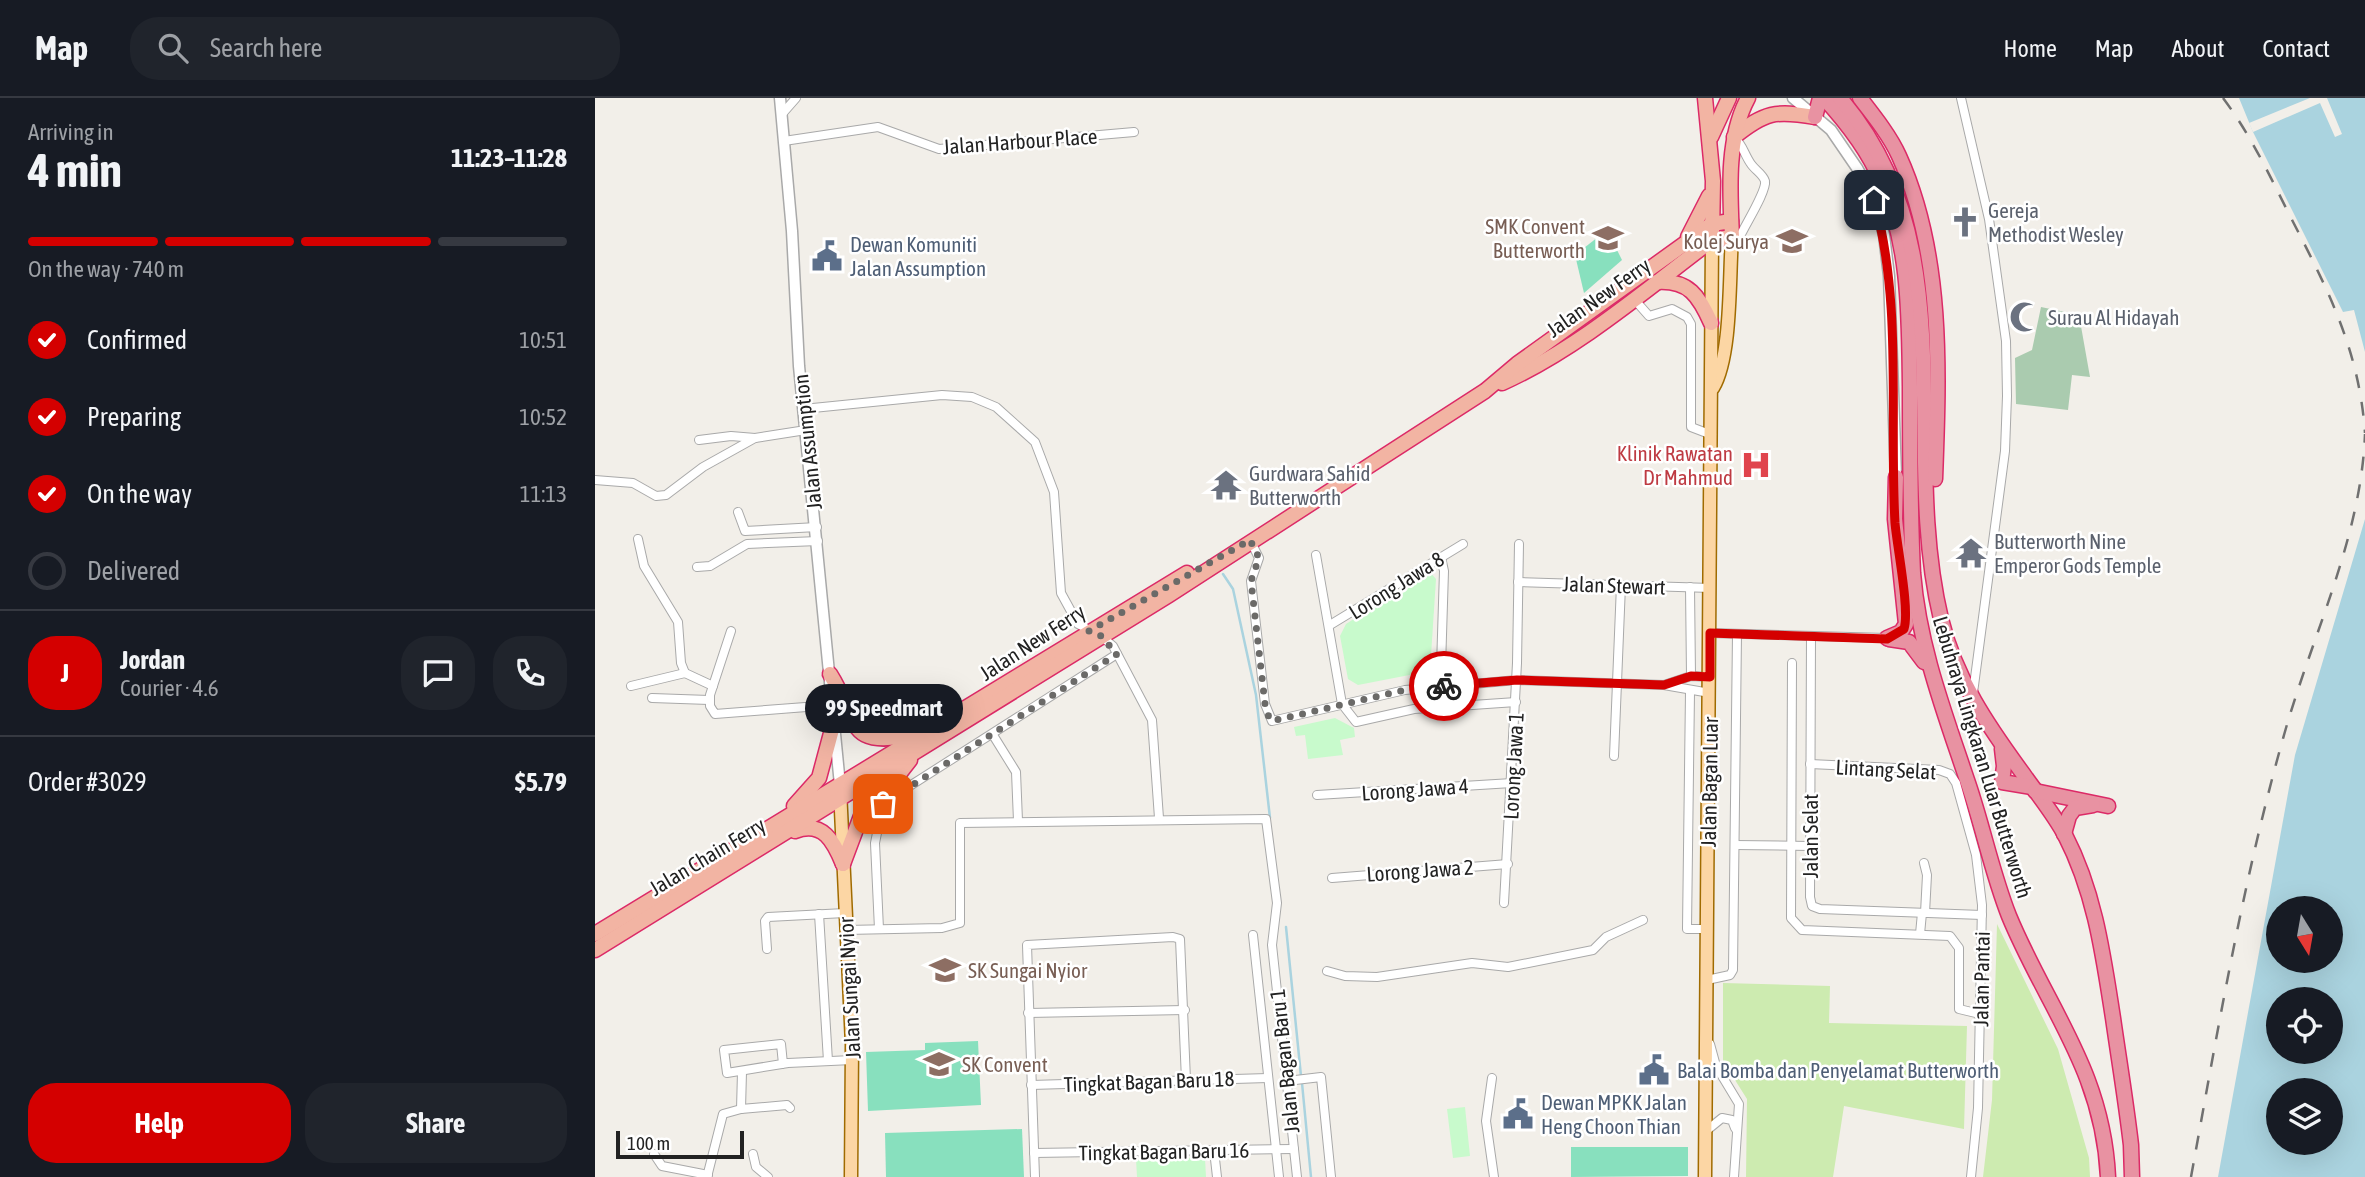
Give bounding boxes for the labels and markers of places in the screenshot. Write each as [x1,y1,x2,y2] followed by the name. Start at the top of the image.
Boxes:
[1844,170,1904,230] pin
[1988,198,2124,246] place label: Gereja Methodist Wesley
[1948,205,1982,239] church icon: Gereja Methodist Wesley
[1485,214,1585,262] place label: SMK Convent Butterworth
[1591,221,1625,255] school or university icon: SMK Convent Butterworth
[1775,224,1809,258] school or university icon: Kolej Surya
[1683,229,1769,253] place label: Kolej Surya
[850,232,986,280] place label: Dewan Komuniti Jalan Assumption
[810,239,844,273] public building icon: Dewan Komuniti Jalan Assumption
[2008,300,2042,334] mosque icon: Surau Al Hidayah
[2048,305,2179,329] place label: Surau Al Hidayah
[1617,441,1733,489] place label: Klinik Rawatan Dr Mahmud
[1739,448,1773,482] hospital icon: Klinik Rawatan Dr Mahmud
[1249,461,1371,509] place label: Gurdwara Sahid Butterworth
[1209,468,1243,502] temple icon: Gurdwara Sahid Butterworth
[1994,529,2161,577] place label: Butterworth Nine Emperor Gods Temple
[1954,536,1988,570] temple icon: Butterworth Nine Emperor Gods Temple
[804,685,962,734] callout: 99 Speedmart
[853,774,913,834] pin
[928,953,962,987] school or university icon: SK Sungai Nyior
[968,958,1088,982] place label: SK Sungai Nyior
[922,1047,956,1081] school or university icon: SK Convent
[962,1052,1048,1076] place label: SK Convent
[1637,1053,1671,1087] public building icon: Balai Bomba dan Penyelamat Butterworth
[1677,1058,1999,1082] place label: Balai Bomba dan Penyelamat Butterworth
[1541,1090,1687,1138] place label: Dewan MPKK Jalan Heng Choon Thian
[1501,1097,1535,1131] public building icon: Dewan MPKK Jalan Heng Choon Thian

